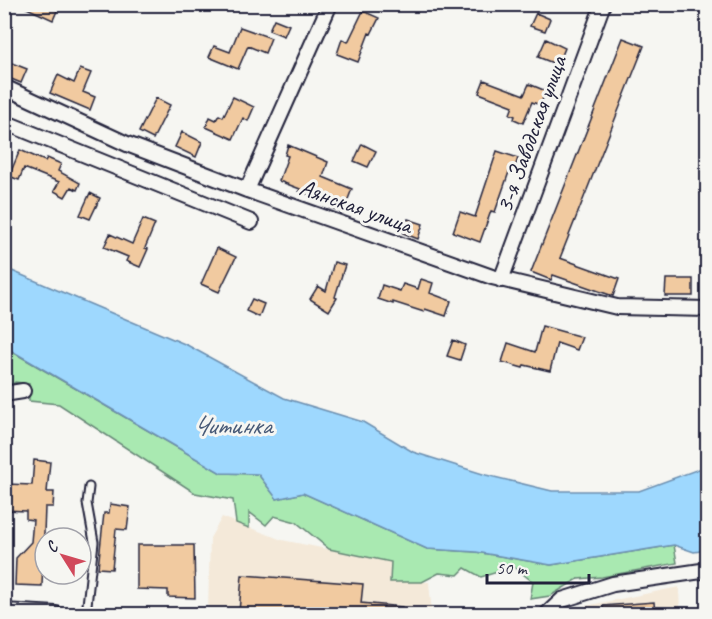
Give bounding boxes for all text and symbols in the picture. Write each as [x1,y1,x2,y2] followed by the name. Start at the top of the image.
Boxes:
[489,50,574,216] street label: 3-я Заводская улица
[296,172,418,241] street label: Аянская улица
[193,409,275,442] water label: Читинка
[33,526,93,586] north arrow
[41,537,63,557] text: С
[487,547,589,585] scale bar
[496,557,529,579] text: 50 m

